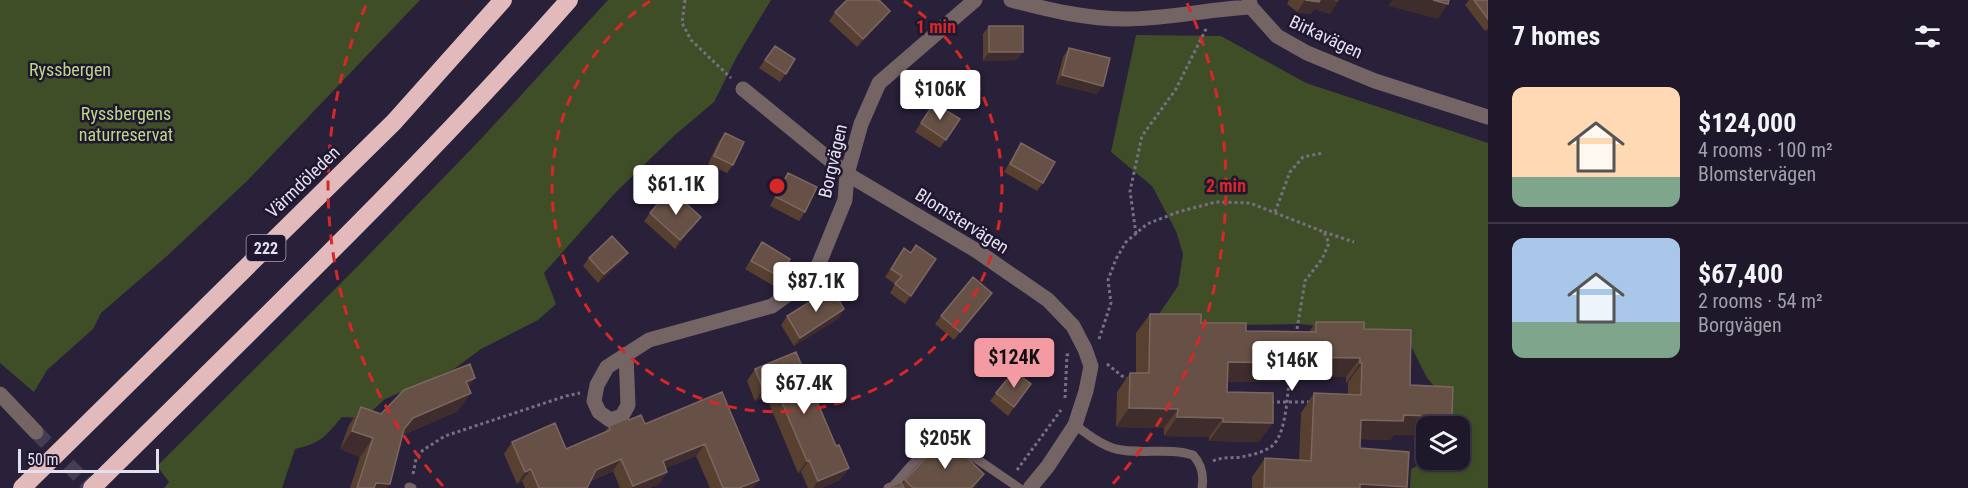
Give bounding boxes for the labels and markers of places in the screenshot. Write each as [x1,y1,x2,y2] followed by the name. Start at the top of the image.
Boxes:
[898,70,982,121] pin: $106K
[627,165,725,216] pin: $61.1K
[767,176,787,196] centre of rings
[767,262,865,313] pin: $87.1K
[972,338,1056,389] pin: $124K
[1250,341,1334,392] pin: $146K
[755,364,853,415] pin: $67.4K
[903,419,987,470] pin: $205K

